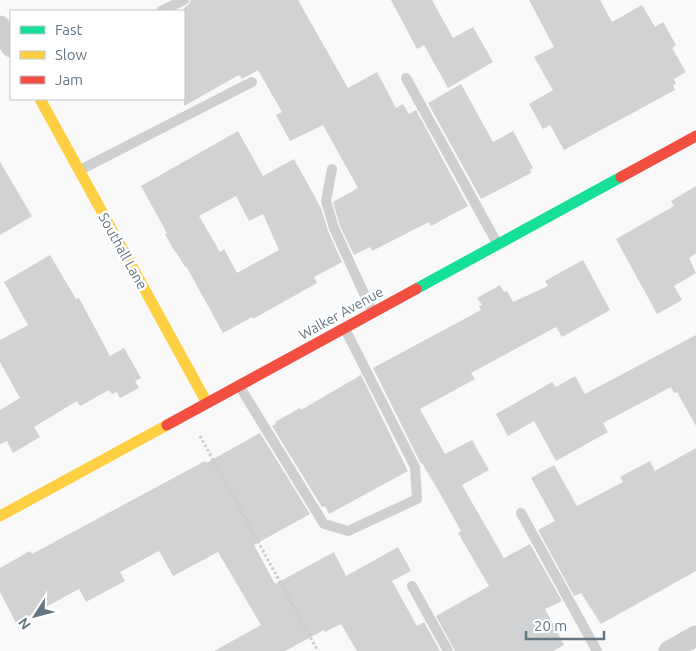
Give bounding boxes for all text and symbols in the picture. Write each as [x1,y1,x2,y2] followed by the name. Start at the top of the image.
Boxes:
[10,10,185,100] legend
[55,21,83,38] text: Fast
[55,46,88,63] text: Slow
[55,71,83,88] text: Jam
[95,210,151,292] street label: Southall Lane
[296,283,386,343] street label: Walker Avenue
[10,591,60,641] north arrow
[526,608,604,640] scale bar
[15,615,34,633] text: N
[534,617,567,634] text: 20 m

